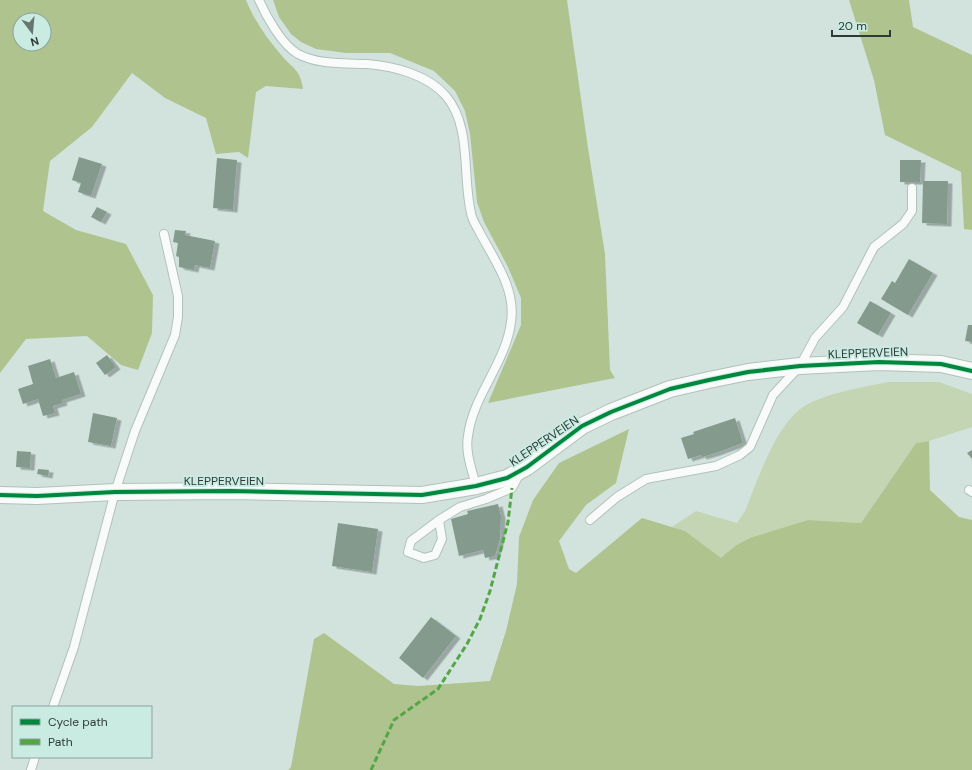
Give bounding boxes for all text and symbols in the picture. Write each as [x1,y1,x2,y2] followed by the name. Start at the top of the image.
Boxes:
[12,12,52,52] north arrow
[832,12,890,38] scale bar
[838,18,867,34] text: 20 m
[29,34,41,49] text: N
[828,344,908,362] street label: KLEPPERVEIEN
[506,412,582,470] street label: KLEPPERVEIEN
[184,473,264,489] street label: KLEPPERVEIEN
[12,706,152,758] legend
[48,714,108,730] text: Cycle path
[48,734,73,750] text: Path

